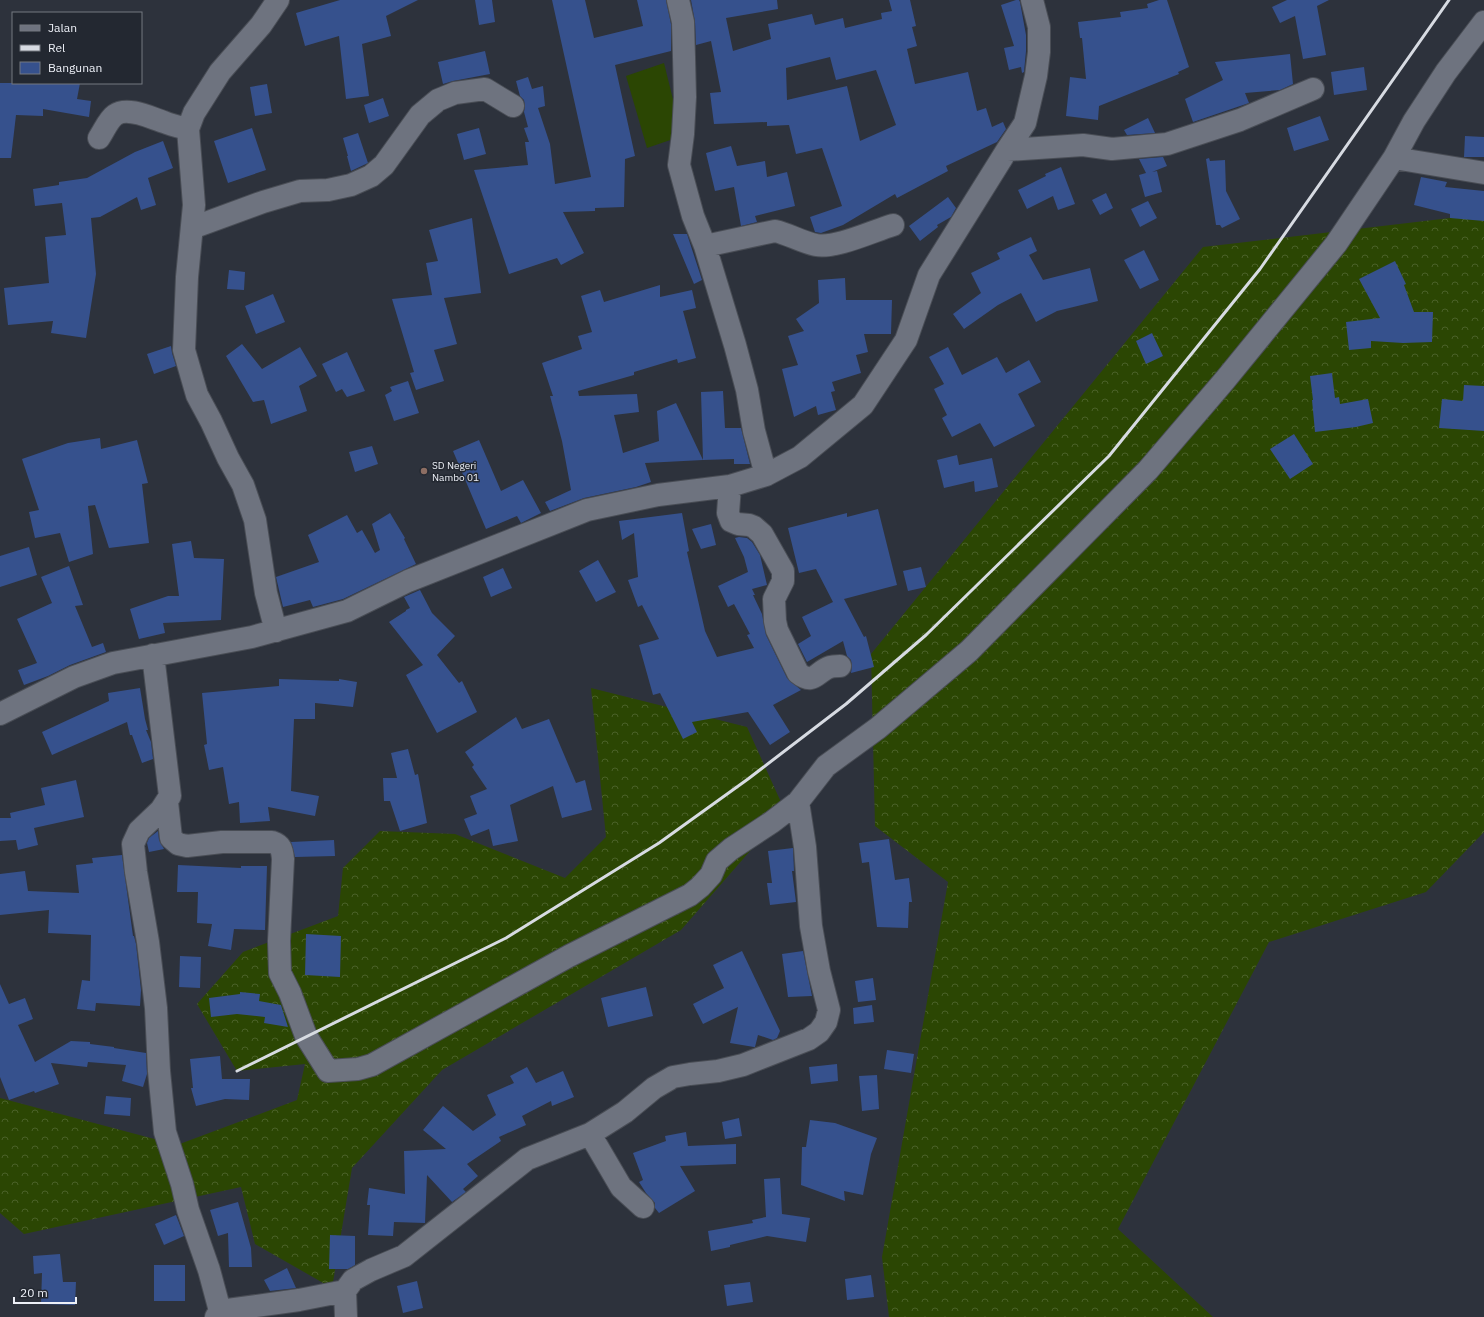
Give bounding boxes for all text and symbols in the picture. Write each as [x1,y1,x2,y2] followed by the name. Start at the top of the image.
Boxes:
[12,12,142,84] legend
[48,20,77,35] text: Jalan
[48,40,65,55] text: Rel
[48,60,102,75] text: Bangunan
[432,459,479,484] place label: SD Negeri Nambo 01
[419,466,429,476] marker: SD Negeri Nambo 01
[14,1279,76,1305] scale bar
[20,1285,48,1300] text: 20 m

